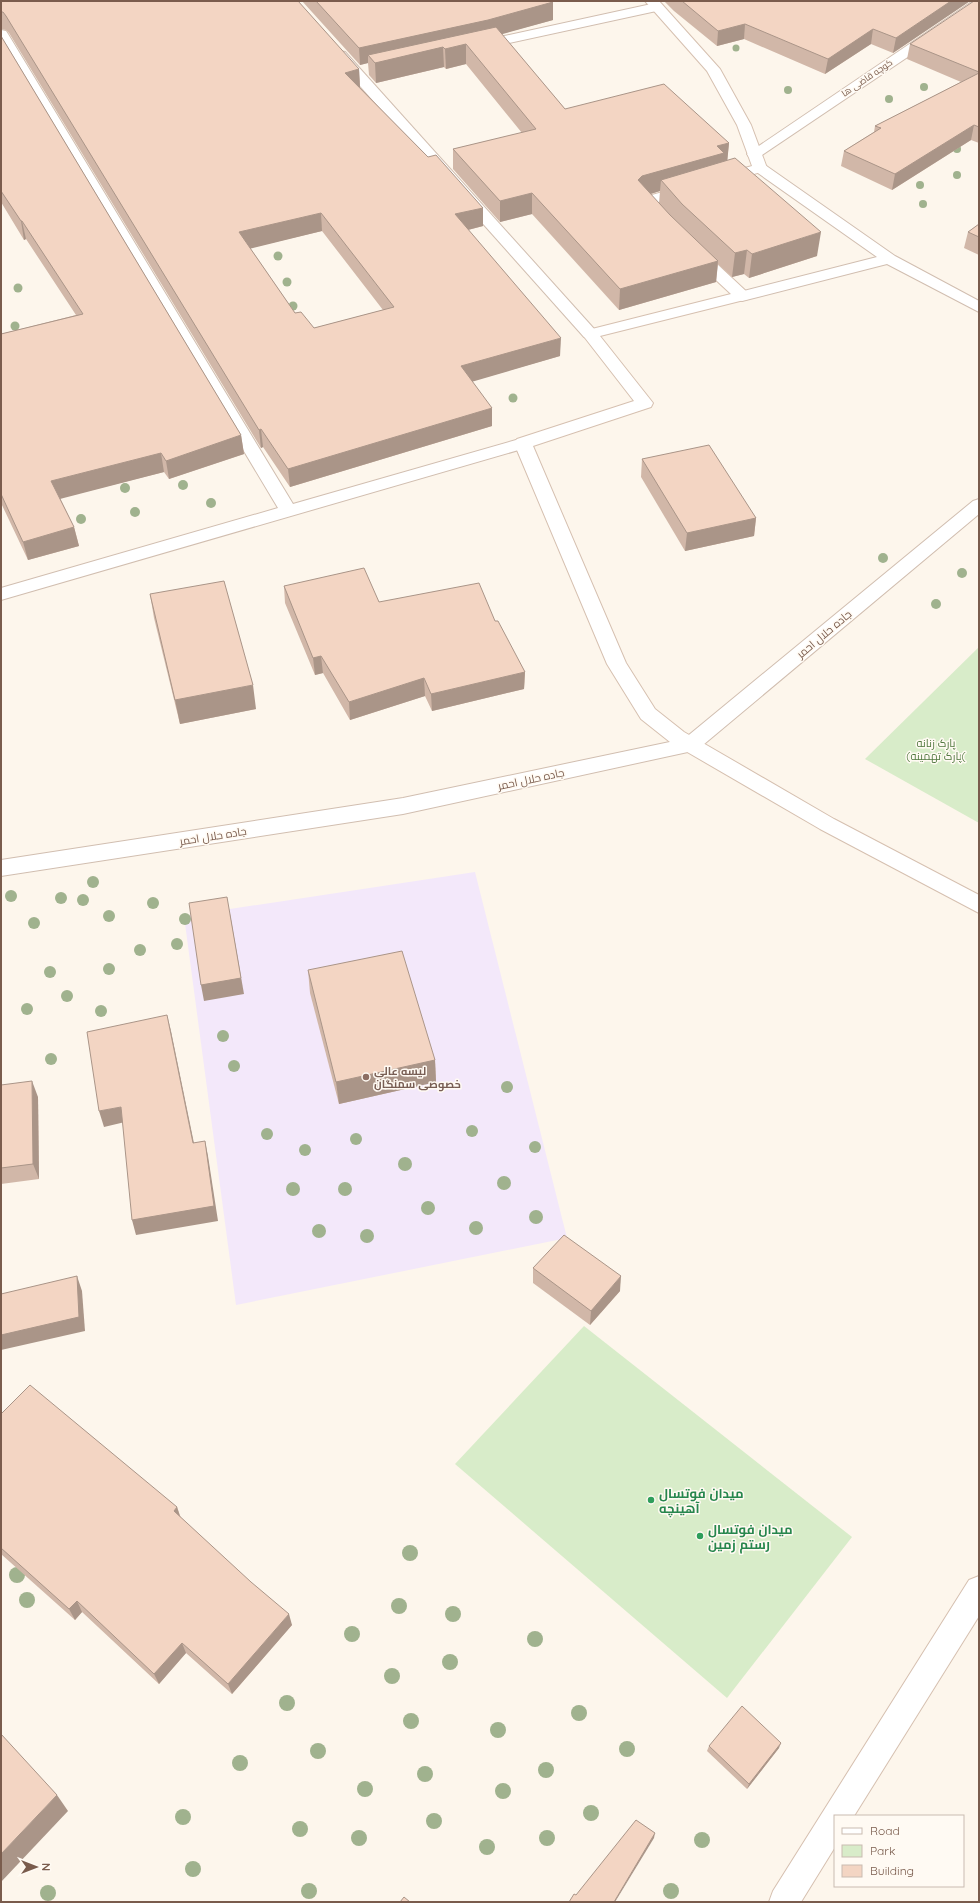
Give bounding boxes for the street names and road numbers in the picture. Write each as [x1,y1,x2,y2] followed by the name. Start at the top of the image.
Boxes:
[839,56,895,100] street label: کوچه قاضی ها
[793,607,854,662] street label: جاده حلال احمر
[495,765,566,793] street label: جاده حلال احمر
[177,824,248,848] street label: جاده حلال احمر

